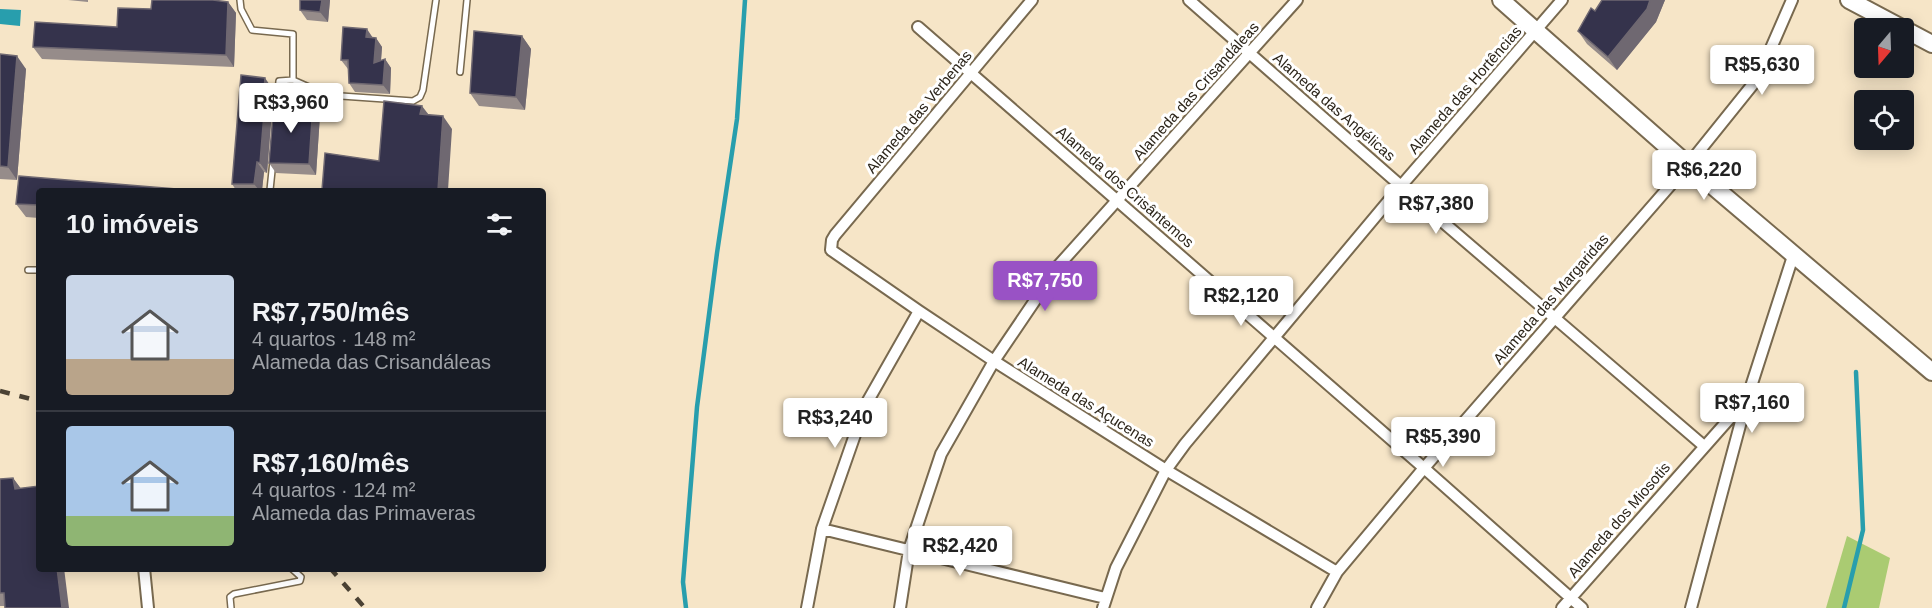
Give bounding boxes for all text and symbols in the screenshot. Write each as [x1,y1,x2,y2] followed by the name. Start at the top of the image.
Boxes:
[1129,18,1262,163] street label: Alameda das Crisandáleas
[1854,18,1914,78] north arrow
[1854,18,1914,150] map controls
[1405,22,1525,157] street label: Alameda das Hortências
[1707,45,1817,96] pin: R$5,630
[862,47,975,177] street label: Alameda das Verbenas
[1270,49,1399,164] street label: Alameda das Angélicas
[1724,53,1800,75] text: R$5,630
[236,83,346,134] pin: R$3,960
[1854,90,1914,150] button: locate
[253,91,329,113] text: R$3,960
[1053,123,1197,251] street label: Alameda dos Crisântemos
[1649,150,1759,201] pin: R$6,220
[1666,158,1742,180] text: R$6,220
[1381,184,1491,235] pin: R$7,380
[1398,192,1474,214] text: R$7,380
[483,208,516,241] icon: filters
[66,209,199,239] text: 10 imóveis
[1490,230,1612,367] street label: Alameda das Margaridas
[990,261,1100,312] pin: R$7,750
[1007,269,1083,291] text: R$7,750
[1186,276,1296,327] pin: R$2,120
[1203,284,1279,306] text: R$2,120
[252,297,410,327] text: R$7,750/mês
[114,299,186,371] icon: home
[252,328,415,350] text: 4 quartos · 148 m²
[252,351,491,373] text: Alameda das Crisandáleas
[1015,353,1157,450] street label: Alameda das Açucenas
[1697,383,1807,434] pin: R$7,160
[1714,391,1790,413] text: R$7,160
[780,398,890,449] pin: R$3,240
[797,406,873,428] text: R$3,240
[1388,417,1498,468] pin: R$5,390
[1405,425,1481,447] text: R$5,390
[252,448,410,478] text: R$7,160/mês
[114,450,186,522] icon: home
[1564,459,1673,581] street label: Alameda dos Miosotis
[252,479,415,501] text: 4 quartos · 124 m²
[252,502,475,524] text: Alameda das Primaveras
[905,526,1015,577] pin: R$2,420
[922,534,998,556] text: R$2,420

